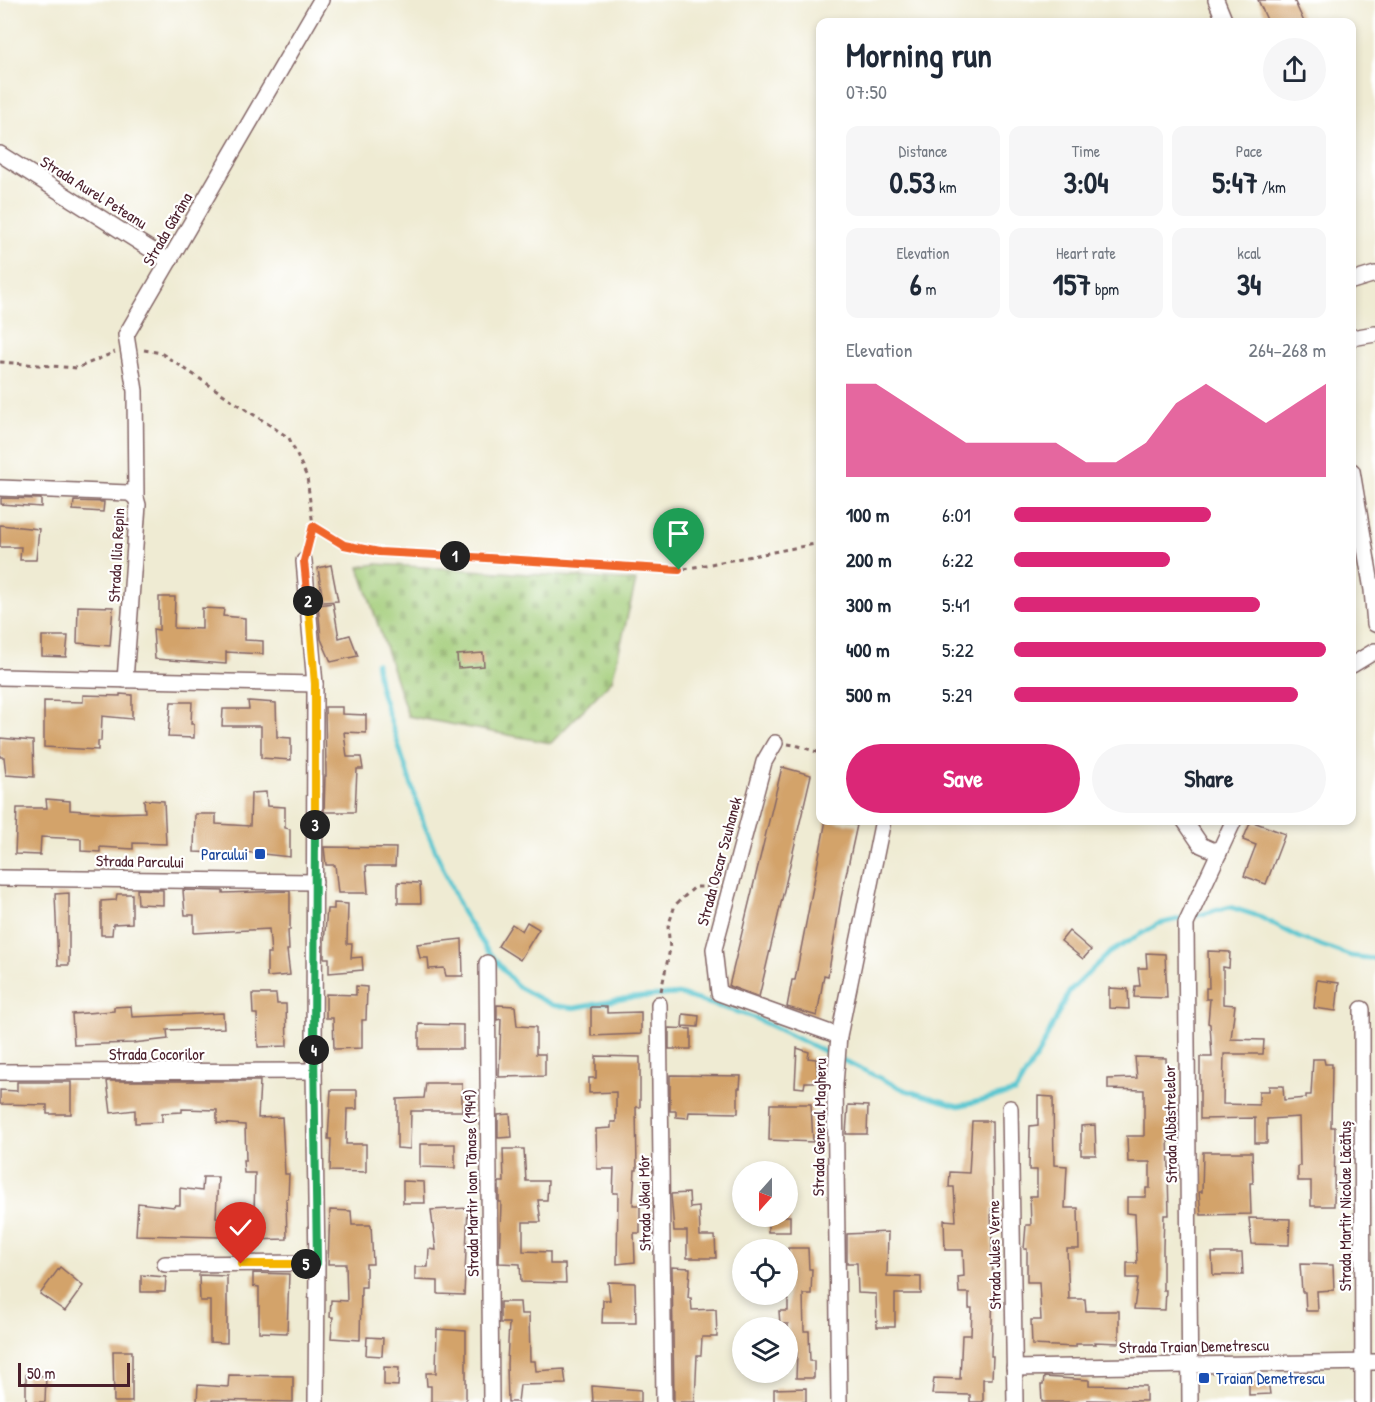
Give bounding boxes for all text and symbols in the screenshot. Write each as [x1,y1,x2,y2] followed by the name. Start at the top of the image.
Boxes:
[846,33,992,77] text: Morning run
[1263,38,1326,101] button: share
[846,78,887,105] text: 07:50
[899,140,947,162] text: Distance
[1072,140,1100,162] text: Time
[1236,140,1262,162] text: Pace
[36,150,152,234] street label: Strada Aurel Peteanu
[889,162,935,202] text: 0.53
[1063,162,1109,202] text: 3:04
[1212,162,1258,202] text: 5:47
[935,176,957,198] text: km
[1258,176,1286,198] text: /km
[137,188,197,270] street label: Strada Gărâna
[896,242,950,264] text: Elevation
[1056,242,1116,264] text: Heart rate
[1237,242,1261,264] text: kcal
[910,264,922,304] text: 6
[1053,264,1091,304] text: 157
[1237,264,1261,304] text: 34
[922,278,936,300] text: m
[1091,278,1119,300] text: bpm
[846,336,912,363] text: Elevation
[1249,336,1326,363] text: 264–268 m
[846,501,889,528] text: 100 m
[942,501,971,528] text: 6:01
[103,507,129,603] street label: Strada Ilia Repin
[653,508,704,570] pin
[662,517,695,550] icon: arrive
[440,541,470,571] pin: 1
[452,545,458,567] text: 1
[846,546,891,573] text: 200 m
[942,546,973,573] text: 6:22
[293,586,323,616] pin: 2
[304,590,312,612] text: 2
[846,591,891,618] text: 300 m
[942,591,970,618] text: 5:41
[846,636,890,663] text: 400 m
[942,636,974,663] text: 5:22
[846,681,891,708] text: 500 m
[942,681,972,708] text: 5:29
[846,744,1080,813] button: Save
[1092,744,1326,813] button: Share
[691,794,747,928] street label: Strada Oscar Szuhanek
[300,810,330,840] pin: 3
[311,814,319,836] text: 3
[201,843,248,865] place label: Parcului
[253,847,267,861] marker: Parcului
[96,849,184,873] street label: Strada Parcului
[299,1035,329,1065] pin: 4
[311,1039,317,1061] text: 4
[109,1043,205,1065] street label: Strada Cocorilor
[807,1057,831,1196] street label: Strada General Magheru
[1158,1065,1182,1183] street label: Strada Albăstrelelor
[458,1089,484,1277] street label: Strada Martir Ioan Tănase (1949)
[1334,1121,1356,1291] street label: Strada Martir Nicolae Lăcătuș
[632,1155,656,1251] street label: Strada Jókai Mór
[732,1161,798,1227] north arrow
[732,1161,798,1383] map controls
[982,1200,1006,1310] street label: Strada Jules Verne
[215,1202,266,1264] pin
[224,1211,257,1244] icon: check
[732,1239,798,1305] button: locate
[291,1249,321,1279] pin: 5
[303,1253,309,1275] text: 5
[732,1317,798,1383] button: layers
[1119,1334,1270,1358] street label: Strada Traian Demetrescu
[18,1360,130,1388] scale bar
[27,1362,56,1384] text: 50 m
[1216,1367,1325,1389] place label: Traian Demetrescu
[1197,1371,1211,1385] marker: Traian Demetrescu

